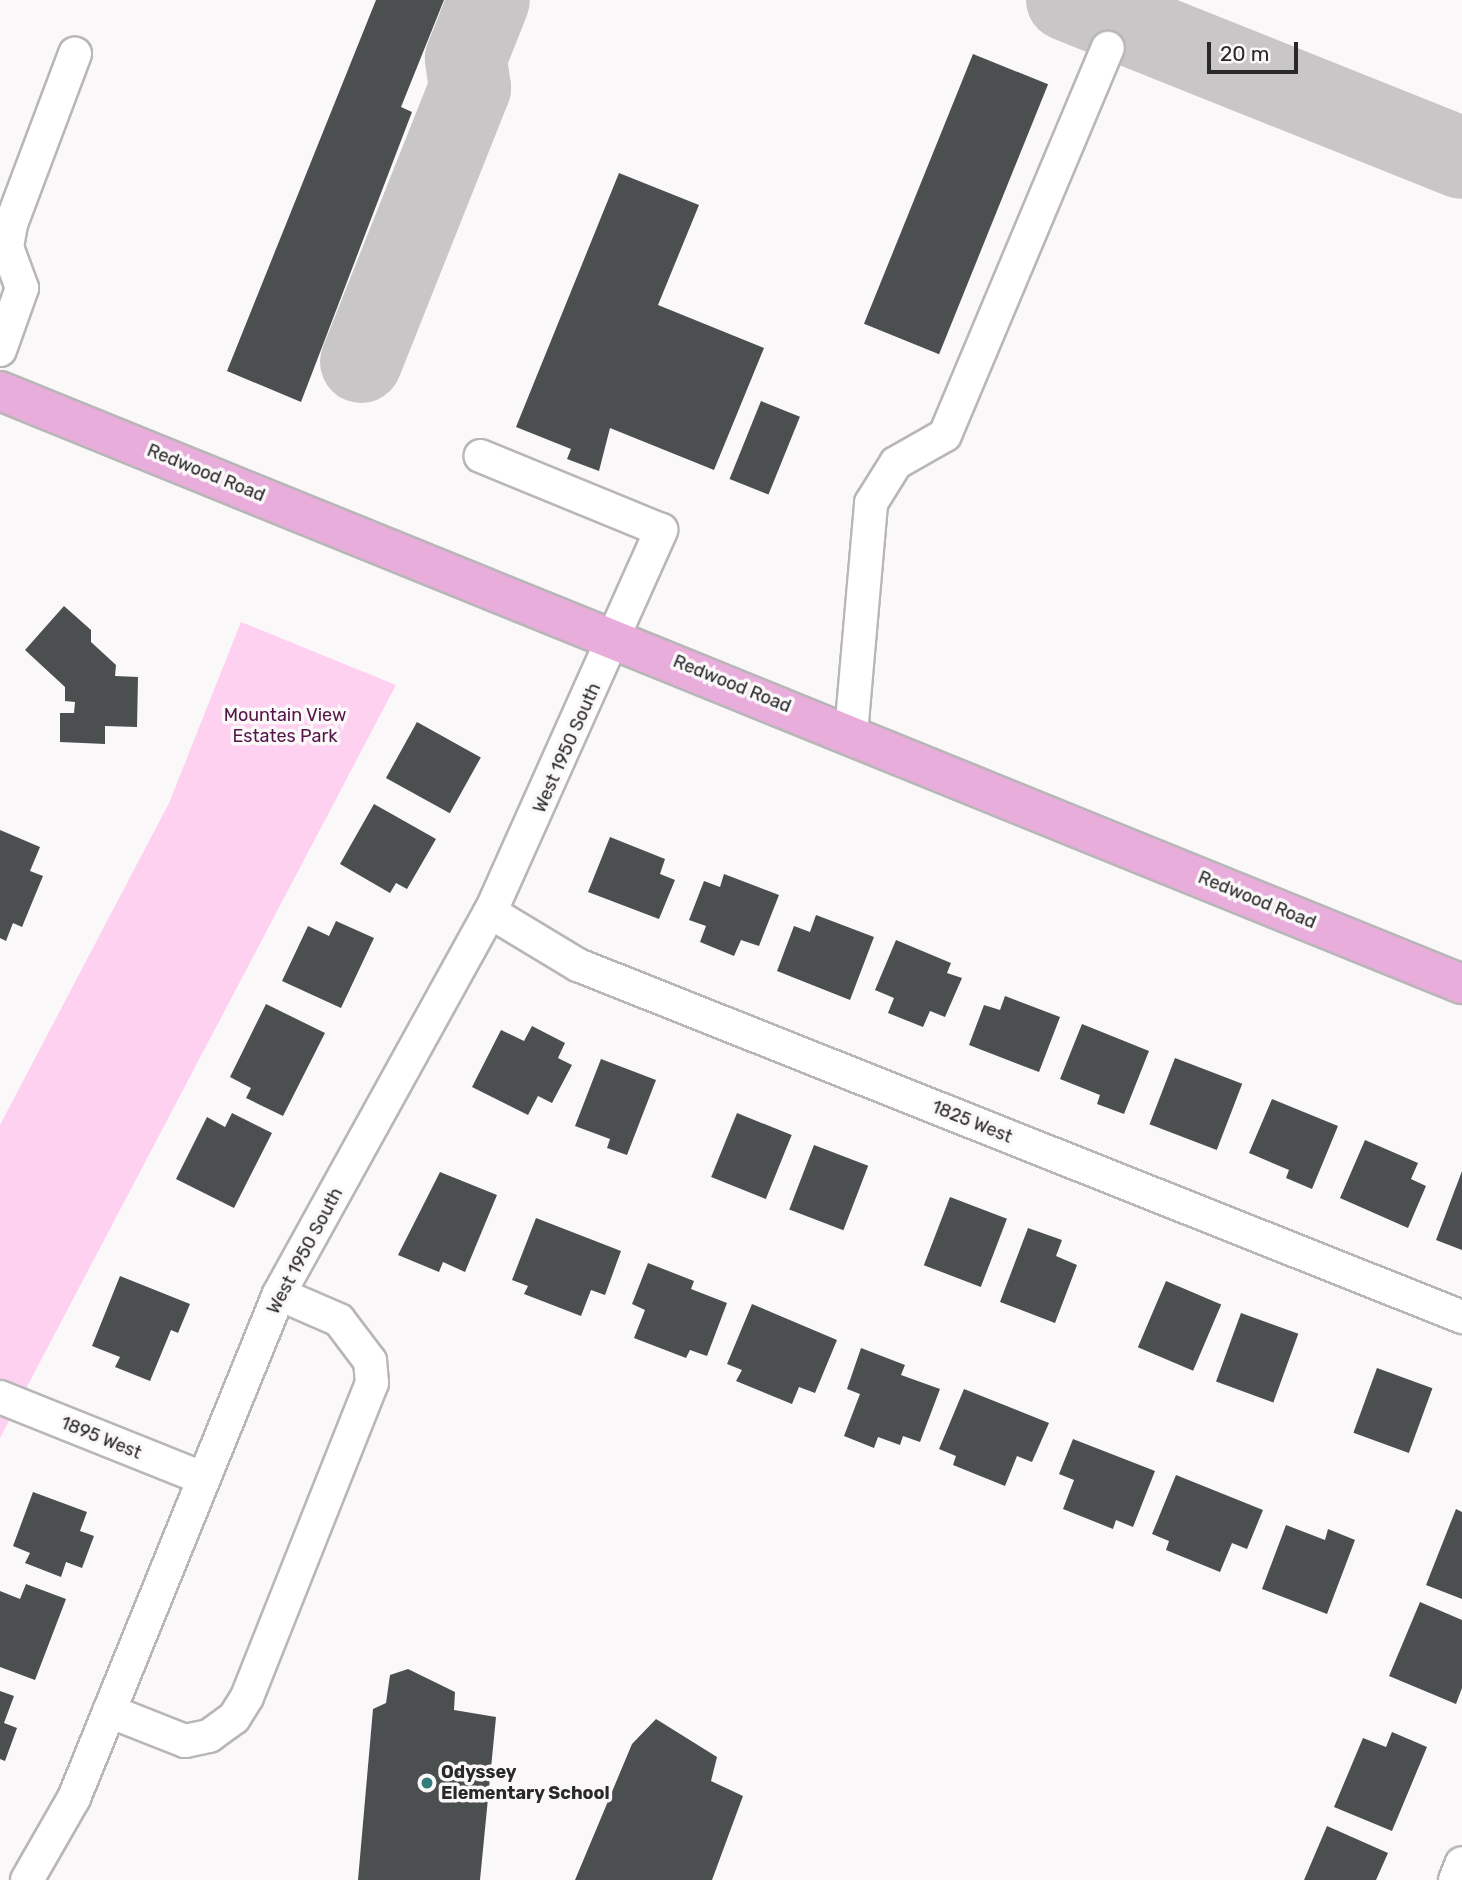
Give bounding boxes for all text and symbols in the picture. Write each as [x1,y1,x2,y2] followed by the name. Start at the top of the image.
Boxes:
[1210,28,1301,72] scale bar
[1220,41,1269,66] text: 20 m
[144,440,268,506] street label: Redwood Road
[670,651,794,717] street label: Redwood Road
[529,680,605,816] street label: West 1950 South
[223,705,347,748] park label: Mountain View Estates Park
[1195,867,1319,933] street label: Redwood Road
[928,1096,1016,1148] street label: 1825 West
[263,1184,347,1318] street label: West 1950 South
[57,1412,145,1464] street label: 1895 West
[441,1762,610,1804] place label: Odyssey Elementary School
[419,1775,435,1791] marker: Odyssey Elementary School

